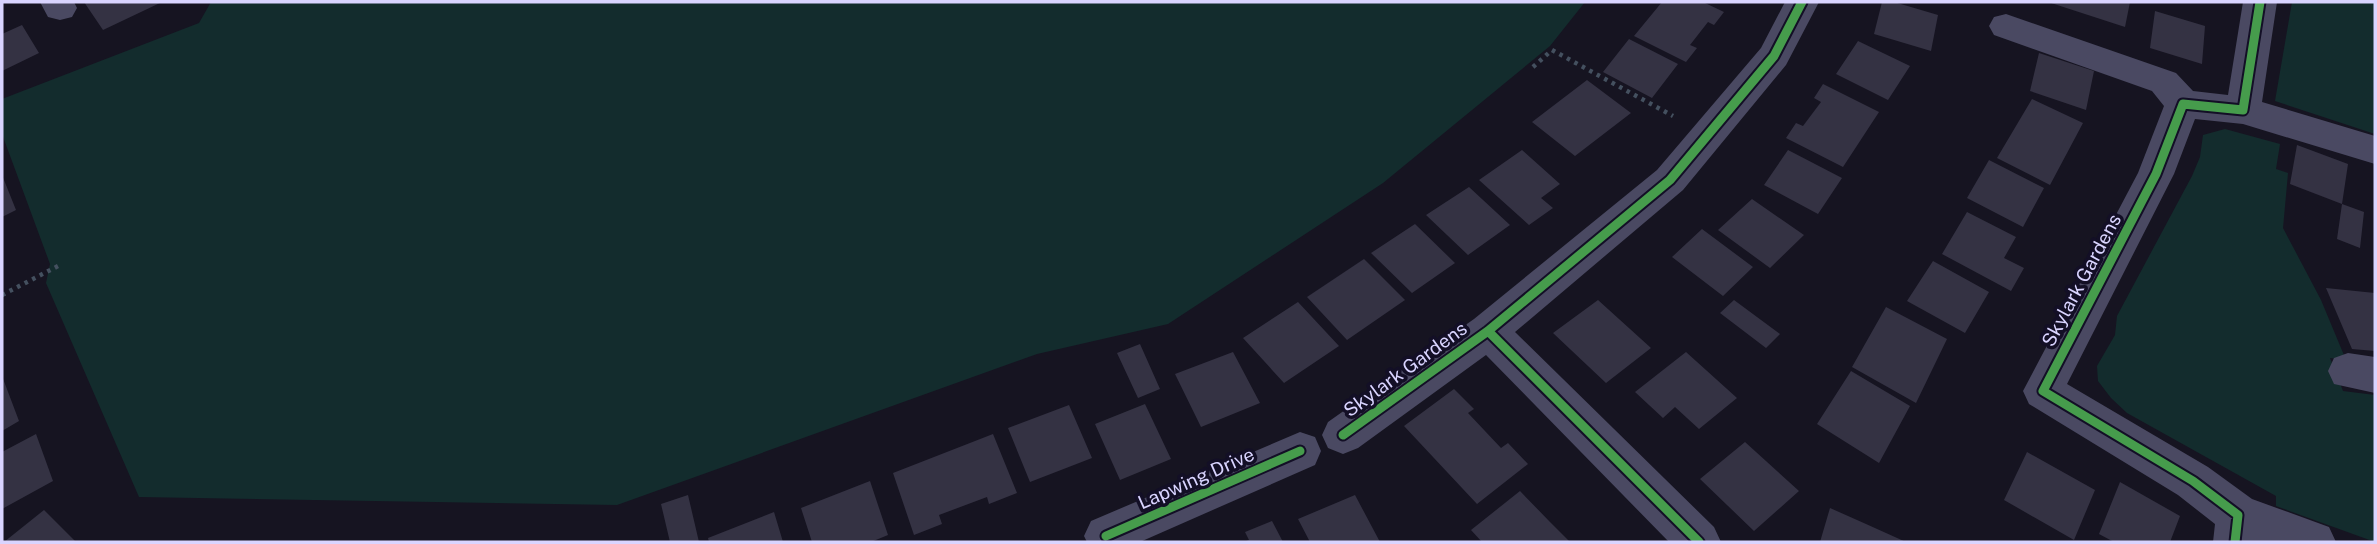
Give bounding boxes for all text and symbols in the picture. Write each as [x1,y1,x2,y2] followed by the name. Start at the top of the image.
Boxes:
[2037,210,2125,350] street label: Skylark Gardens
[1339,317,1471,421] street label: Skylark Gardens
[1134,443,1258,513] street label: Lapwing Drive

